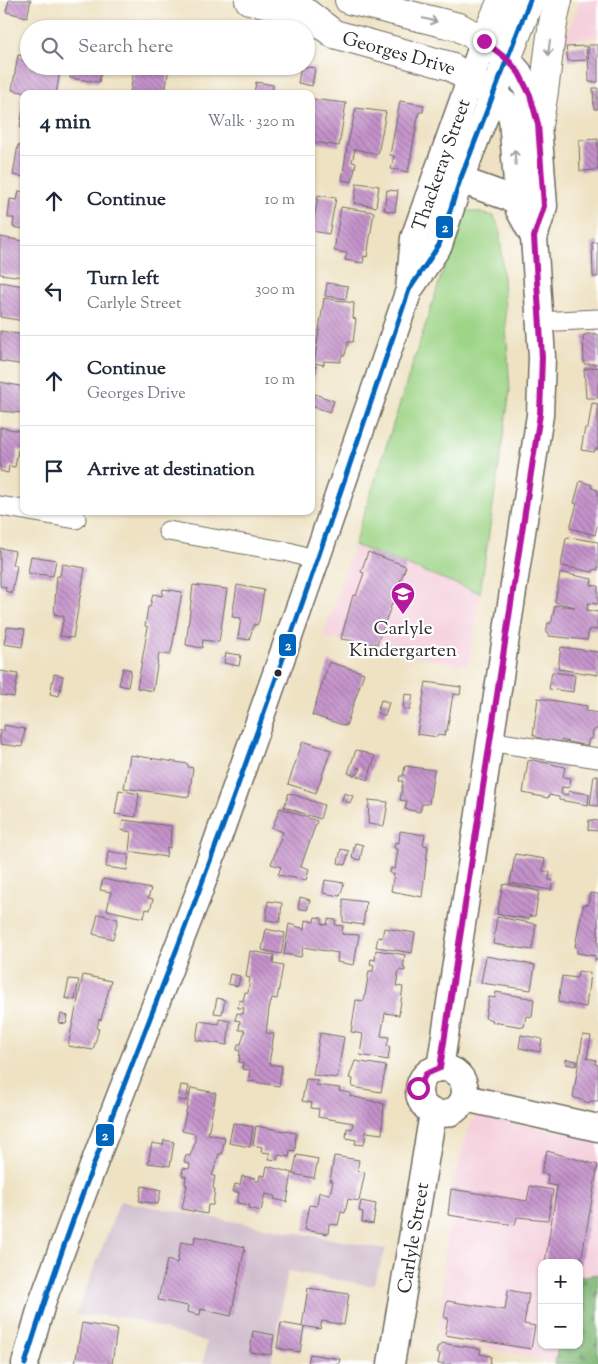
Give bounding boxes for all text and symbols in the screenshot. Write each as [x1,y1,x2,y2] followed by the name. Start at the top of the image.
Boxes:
[422,16,438,25] one-way arrow
[20,20,315,75] search box
[339,26,462,83] street label: Georges Drive
[473,30,496,53] route end
[38,34,66,62] icon: search
[78,34,173,61] text: Search here
[544,40,554,56] one-way arrow
[407,95,479,235] street label: Thackeray Street
[40,108,91,138] text: 4 min
[208,111,295,134] text: Walk · 320 m
[510,149,520,165] one-way arrow
[40,187,68,215] icon: ahead
[87,187,166,214] text: Continue
[265,189,295,212] text: 10 m
[435,215,454,239] line badge: 2
[442,219,449,239] text: 2
[87,266,159,293] text: Turn left
[40,277,68,305] icon: left
[255,279,295,302] text: 300 m
[87,293,181,316] text: Carlyle Street
[87,356,166,383] text: Continue
[40,367,68,395] icon: ahead
[265,369,295,392] text: 10 m
[87,383,186,406] text: Georges Drive
[40,457,68,485] icon: arrive
[87,457,255,484] text: Arrive at destination
[390,581,416,615] school or university icon: Carlyle Kindergarten
[349,616,457,665] place label: Carlyle Kindergarten
[278,633,297,657] line badge: 2
[285,637,292,657] text: 2
[273,668,283,678] unlabelled marker
[407,1077,430,1100] route start
[95,1123,115,1147] line badge: 2
[102,1127,109,1147] text: 2
[392,1180,437,1296] street label: Carlyle Street
[538,1259,583,1349] map controls
[538,1259,583,1304] button: +
[538,1304,583,1349] button: −

